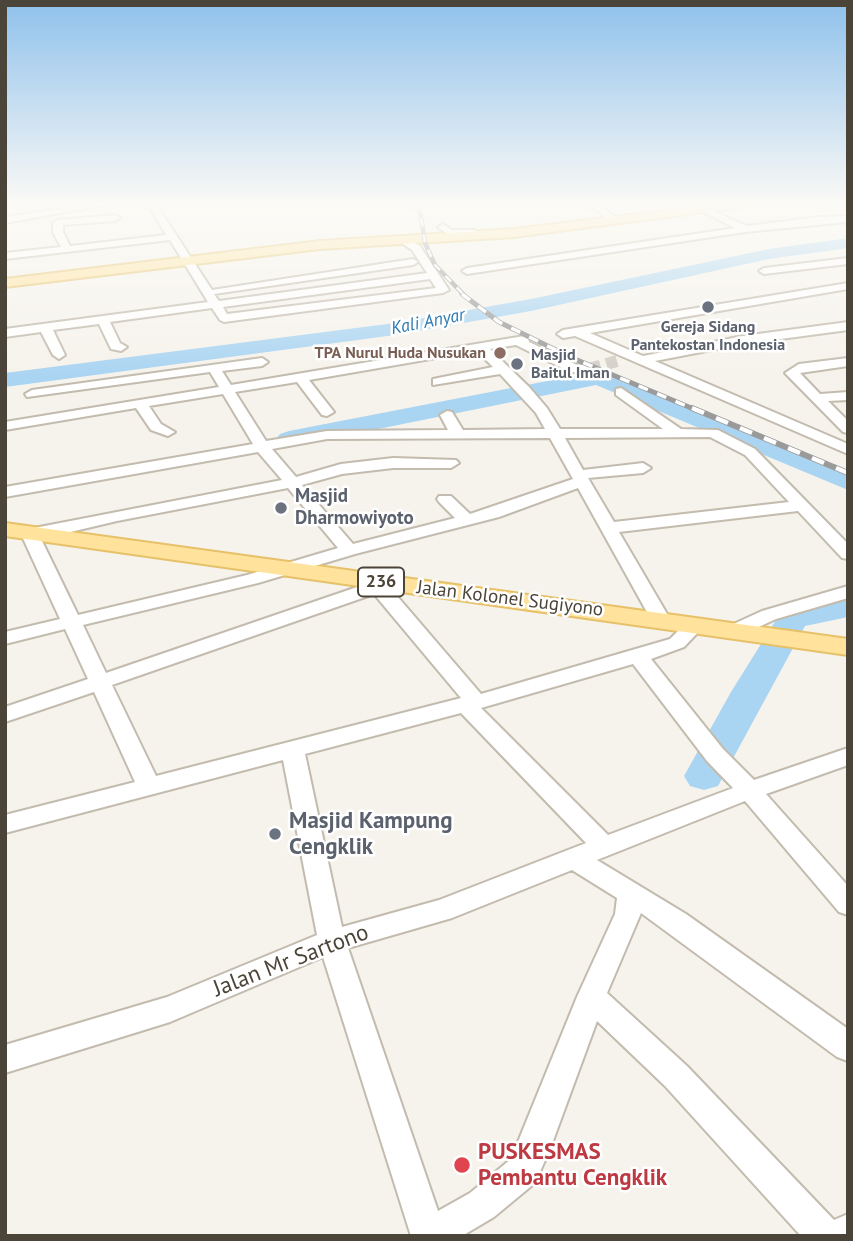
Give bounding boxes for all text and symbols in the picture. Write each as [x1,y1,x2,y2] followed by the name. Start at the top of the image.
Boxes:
[700,299,716,315] marker: Gereja Sidang Pantekostan Indonesia
[389,304,467,340] water label: Kali Anyar
[631,317,785,355] place label: Gereja Sidang Pantekostan Indonesia
[315,343,486,363] place label: TPA Nurul Huda Nusukan
[492,345,508,361] marker: TPA Nurul Huda Nusukan
[531,345,610,383] place label: Masjid Baitul Iman
[509,356,525,372] marker: Masjid Baitul Iman
[295,486,414,530] place label: Masjid Dharmowiyoto
[273,500,289,516] marker: Masjid Dharmowiyoto
[358,568,404,596] road number: 236
[415,576,605,622] street label: Jalan Kolonel Sugiyono
[289,807,452,861] place label: Masjid Kampung Cengklik
[267,826,283,842] marker: Masjid Kampung Cengklik
[209,919,373,1003] street label: Jalan Mr Sartono
[478,1138,667,1192] place label: PUSKESMAS Pembantu Cengklik
[452,1155,472,1175] marker: PUSKESMAS Pembantu Cengklik

